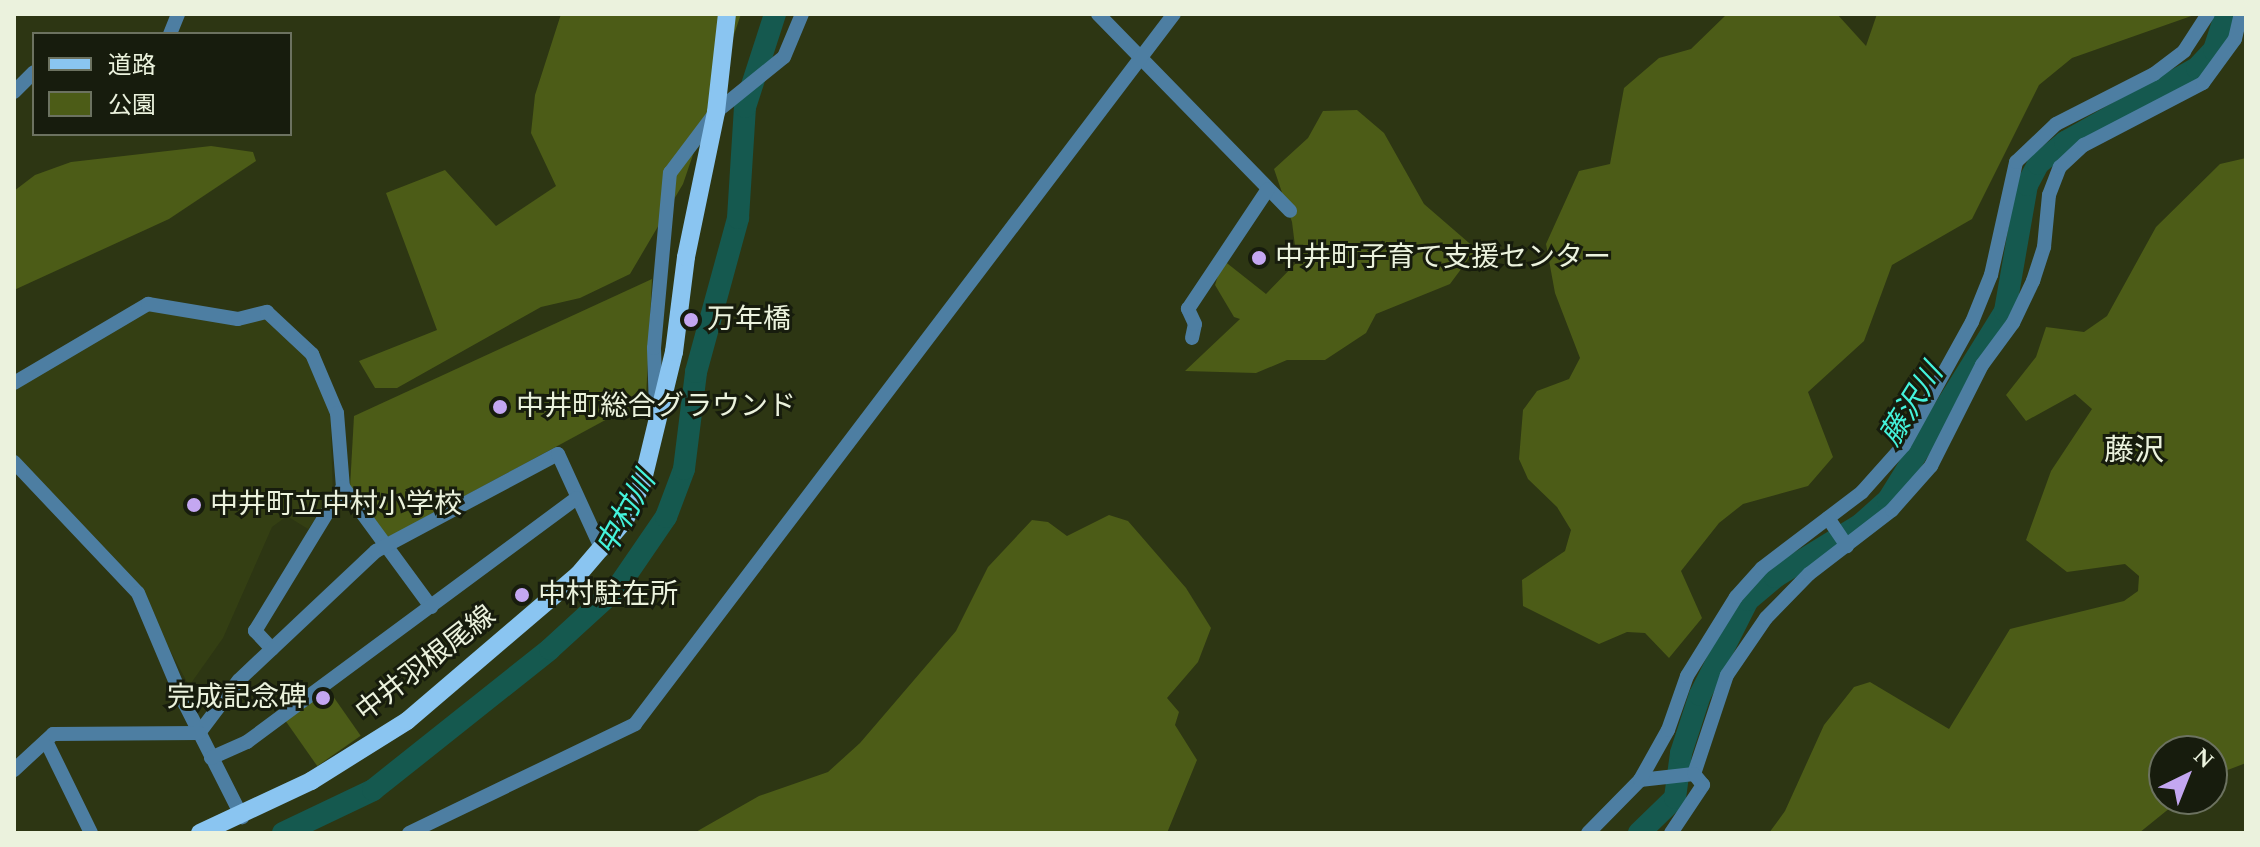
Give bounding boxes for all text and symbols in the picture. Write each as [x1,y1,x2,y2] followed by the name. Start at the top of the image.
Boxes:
[32,32,292,136] legend
[108,48,156,84] text: 道路
[108,88,156,124] text: 公園
[1275,241,1611,275] place label: 中井町子育て支援センター
[1250,249,1268,267] marker: 中井町子育て支援センター
[707,303,791,337] place label: 万年橋
[682,311,700,329] marker: 万年橋
[1873,357,1951,453] water label: 藤沢川
[516,390,796,424] place label: 中井町総合グラウンド
[491,398,509,416] marker: 中井町総合グラウンド
[2104,433,2164,469] district label: 藤沢
[588,466,664,562] water label: 中村川
[210,488,462,522] place label: 中井町立中村小学校
[185,496,203,514] marker: 中井町立中村小学校
[538,578,678,612] place label: 中村駐在所
[513,586,531,604] marker: 中村駐在所
[349,599,503,729] street label: 中井羽根尾線
[167,681,307,715] place label: 完成記念碑
[314,689,332,707] marker: 完成記念碑
[2148,735,2228,815] north arrow
[2186,740,2221,777] text: N

